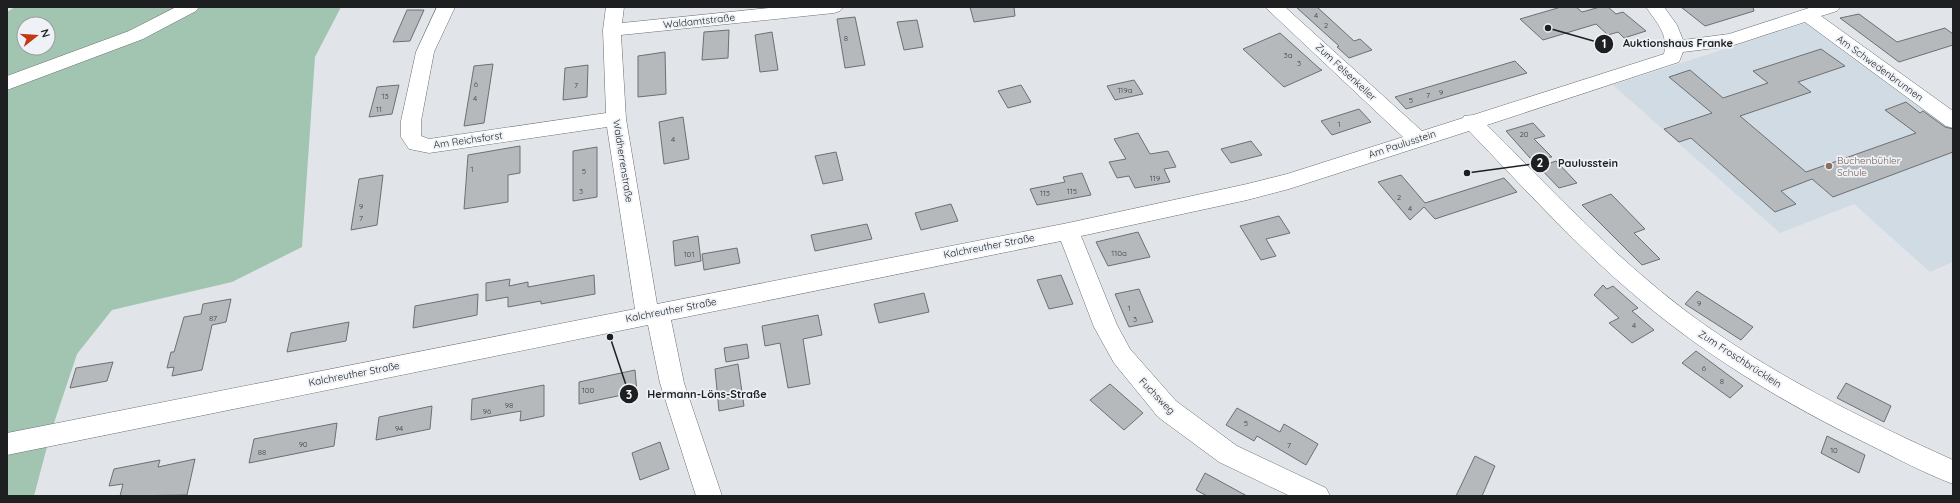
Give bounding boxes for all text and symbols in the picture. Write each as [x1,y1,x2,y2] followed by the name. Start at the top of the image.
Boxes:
[1314,10,1318,20] house number: 4
[662,11,736,31] street label: Waldamtstraße
[16,16,56,56] north arrow
[1324,20,1329,30] house number: 2
[38,27,53,39] text: N
[1594,32,1741,55] callout: Auktionshaus Franke
[1834,32,1926,104] street label: Am Schwedenbrunnen
[844,33,848,43] house number: 8
[1602,36,1606,51] text: 1
[1623,36,1734,50] text: Auktionshaus Franke
[1313,41,1379,104] street label: Zum Felsenkeller
[1283,50,1293,60] house number: 3a
[1297,58,1301,68] house number: 3
[474,79,479,89] house number: 6
[574,80,578,90] house number: 7
[1117,85,1133,95] house number: 119a
[1439,87,1444,97] house number: 9
[1426,90,1430,100] house number: 7
[381,91,389,101] house number: 13
[473,93,477,103] house number: 4
[1409,95,1413,105] house number: 5
[376,104,382,114] house number: 11
[610,119,636,204] street label: Waldherrenstraße
[1338,119,1341,129] house number: 1
[1367,127,1437,161] street label: Am Paulusstein
[433,129,504,151] street label: Am Reichsforst
[1519,129,1529,139] house number: 20
[671,134,675,144] house number: 4
[1530,151,1626,174] callout: Paulusstein
[1837,154,1901,179] place label: Buchenbühler Schule
[1537,155,1544,170] text: 2
[1558,156,1618,170] text: Paulusstein
[1824,161,1834,171] marker: Buchenbühler Schule
[471,164,474,174] house number: 1
[582,166,586,176] house number: 5
[1150,173,1161,183] house number: 119
[579,186,583,196] house number: 3
[1067,186,1077,196] house number: 115
[1040,188,1050,198] house number: 113
[1397,192,1402,202] house number: 2
[359,201,364,211] house number: 9
[1408,203,1412,213] house number: 4
[359,213,363,223] house number: 7
[942,231,1036,261] street label: Kalchreuther Straße
[1111,248,1127,258] house number: 110a
[684,249,694,259] house number: 101
[624,295,718,325] street label: Kalchreuther Straße
[1697,298,1702,308] house number: 9
[1128,303,1131,313] house number: 1
[209,313,217,323] house number: 87
[1133,314,1137,324] house number: 3
[1632,320,1636,330] house number: 4
[1696,327,1784,391] street label: Zum Froschbrücklein
[307,359,401,389] street label: Kalchreuther Straße
[1702,363,1707,373] house number: 6
[1136,375,1178,417] street label: Fuchsweg
[1720,376,1724,386] house number: 8
[619,383,774,406] callout: Hermann-Löns-Straße
[582,385,594,395] house number: 100
[626,387,632,402] text: 3
[647,387,767,401] text: Hermann-Löns-Straße
[505,400,513,410] house number: 98
[483,406,492,416] house number: 96
[1244,418,1248,428] house number: 5
[395,423,403,433] house number: 94
[298,439,308,449] house number: 90
[1287,440,1291,450] house number: 7
[1830,445,1838,455] house number: 10
[258,447,266,457] house number: 88

